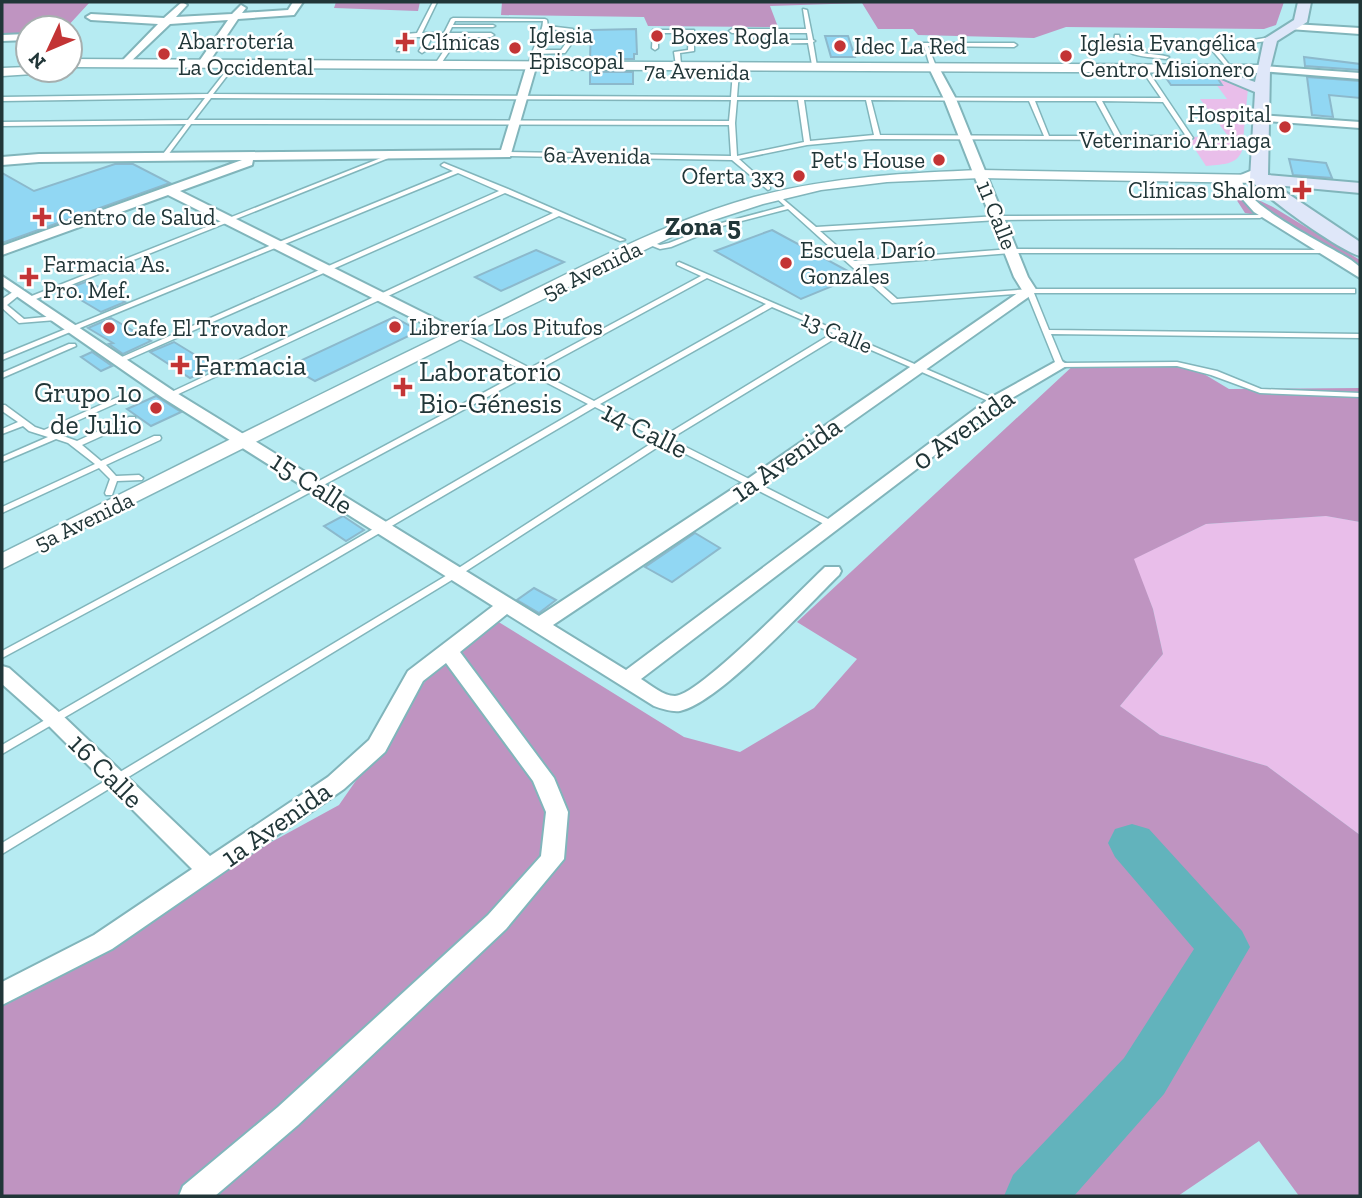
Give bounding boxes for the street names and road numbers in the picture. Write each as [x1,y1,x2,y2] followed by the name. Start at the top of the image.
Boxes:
[644,56,750,86] street label: 7a Avenida
[543,140,651,170] street label: 6a Avenida
[971,176,1023,254] street label: 11 Calle
[538,234,646,306] street label: 5a Avenida
[797,305,877,359] street label: 13 Calle
[905,381,1021,477] street label: 0 Avenida
[597,394,693,466] street label: 14 Calle
[725,409,848,509] street label: 1a Avenida
[265,444,359,522] street label: 15 Calle
[30,485,138,557] street label: 5a Avenida
[62,727,150,815] street label: 16 Calle
[215,774,338,874] street label: 1a Avenida

